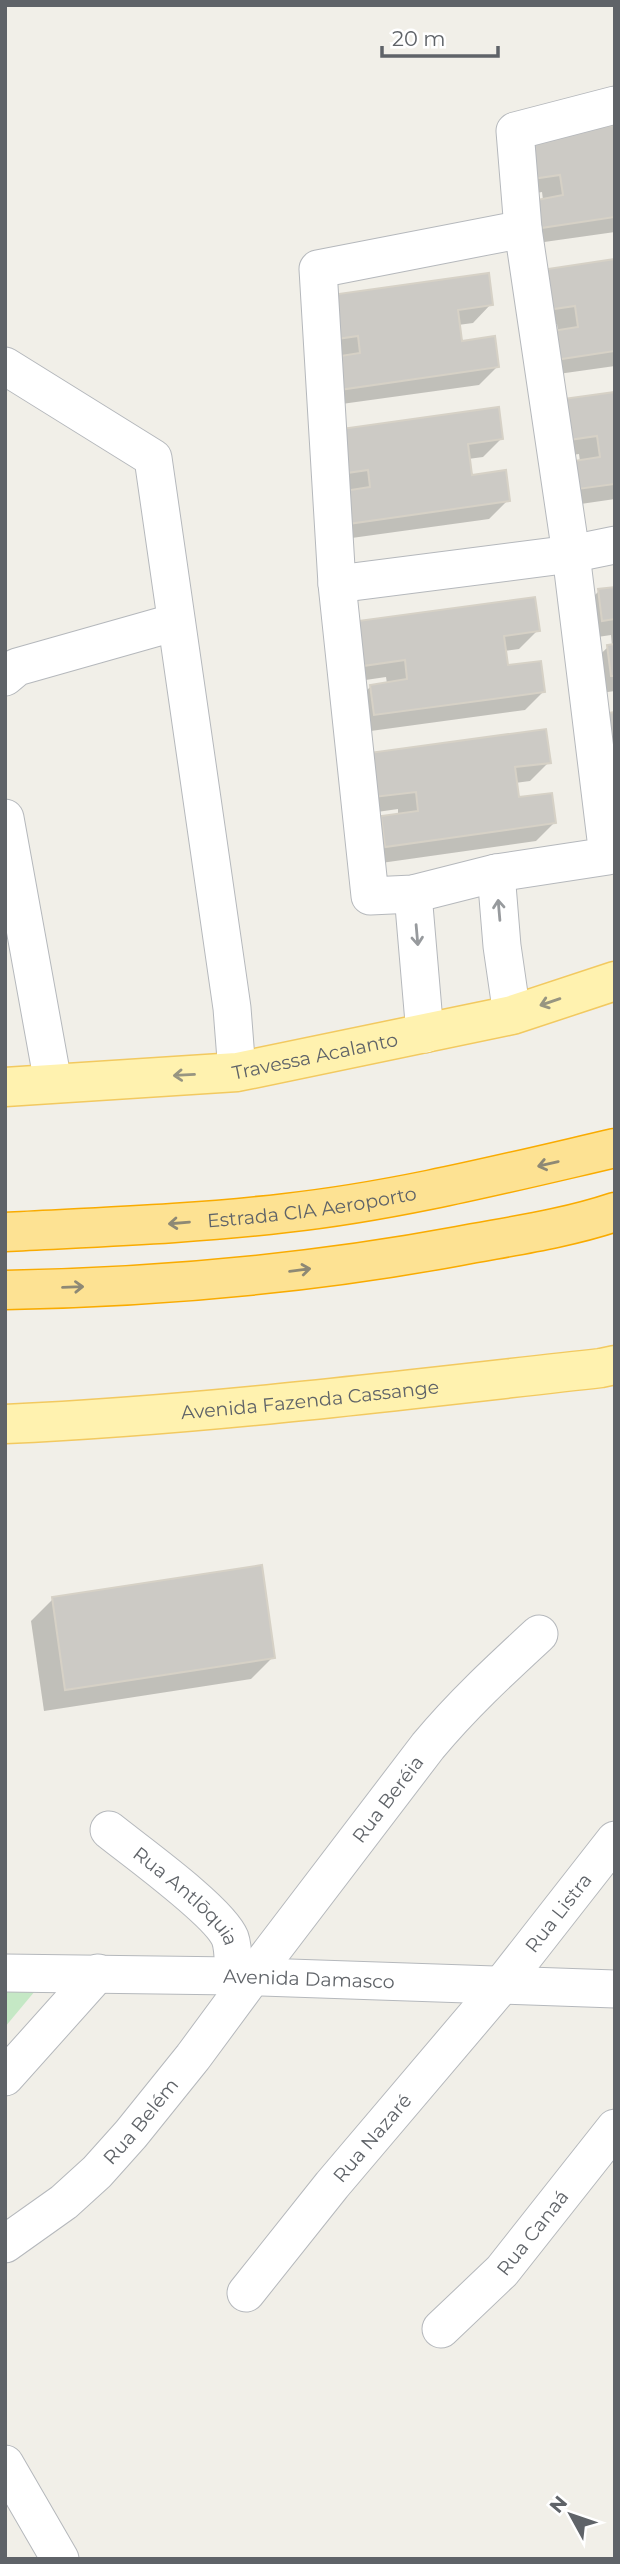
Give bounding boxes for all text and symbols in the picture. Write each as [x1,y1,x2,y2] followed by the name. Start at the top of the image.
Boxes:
[382,14,498,58] scale bar
[392,26,446,51] text: 20 m
[492,899,505,921] one-way arrow
[411,923,424,946] one-way arrow
[540,997,562,1010] one-way arrow
[230,1027,400,1084] street label: Travessa Acalanto
[172,1069,195,1082] one-way arrow
[537,1157,560,1171] one-way arrow
[206,1181,418,1232] street label: Estrada CIA Aeroporto
[168,1217,191,1230] one-way arrow
[288,1264,311,1277] one-way arrow
[62,1281,85,1294] one-way arrow
[180,1375,440,1424] street label: Avenida Fazenda Cassange
[347,1751,428,1847] street label: Rua Beréia
[129,1842,243,1948] street label: Rua Antlōquia
[520,1869,596,1957] street label: Rua Listra
[223,1964,395,1993] street label: Avenida Damasco
[98,2073,183,2169] street label: Rua Belém
[328,2089,416,2187] street label: Rua Nazaré
[491,2185,573,2280] street label: Rua Canaá
[536,2480,606,2550] north arrow
[545,2491,572,2518] text: N

